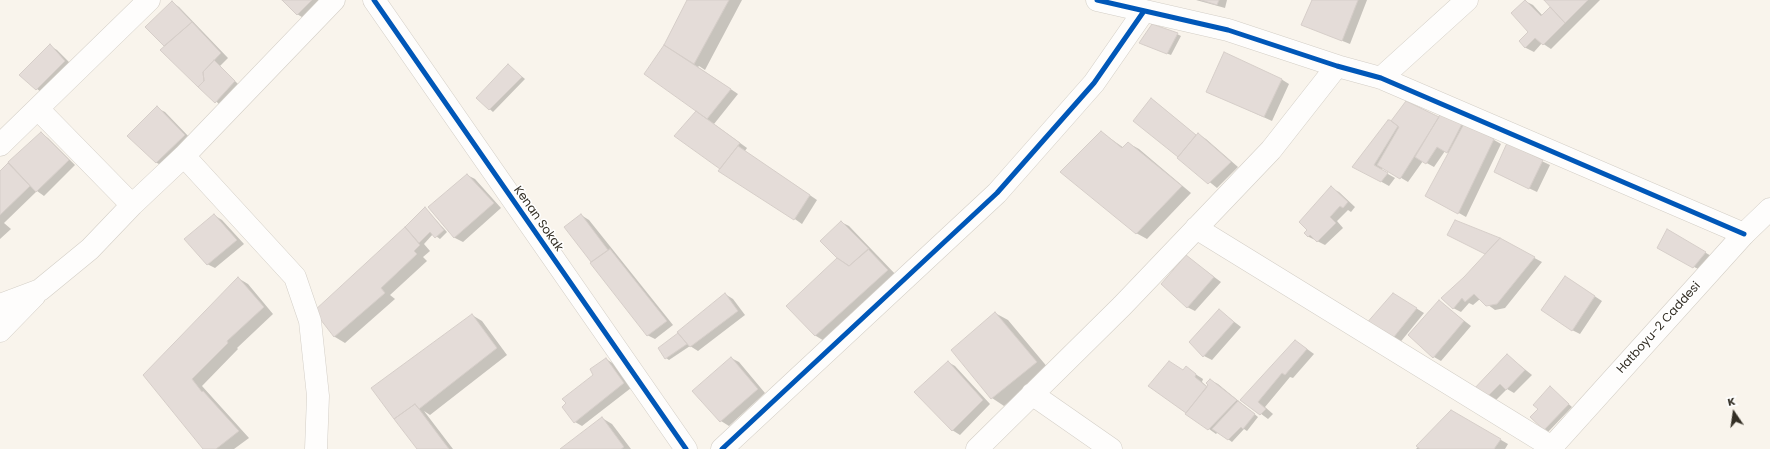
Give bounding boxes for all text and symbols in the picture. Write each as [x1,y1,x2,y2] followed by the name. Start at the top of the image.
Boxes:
[510,184,566,254] street label: Kenan Sokak
[1614,279,1704,377] street label: Hatboyu-2 Caddesi
[1714,393,1754,433] north arrow
[1726,393,1737,410] text: K

